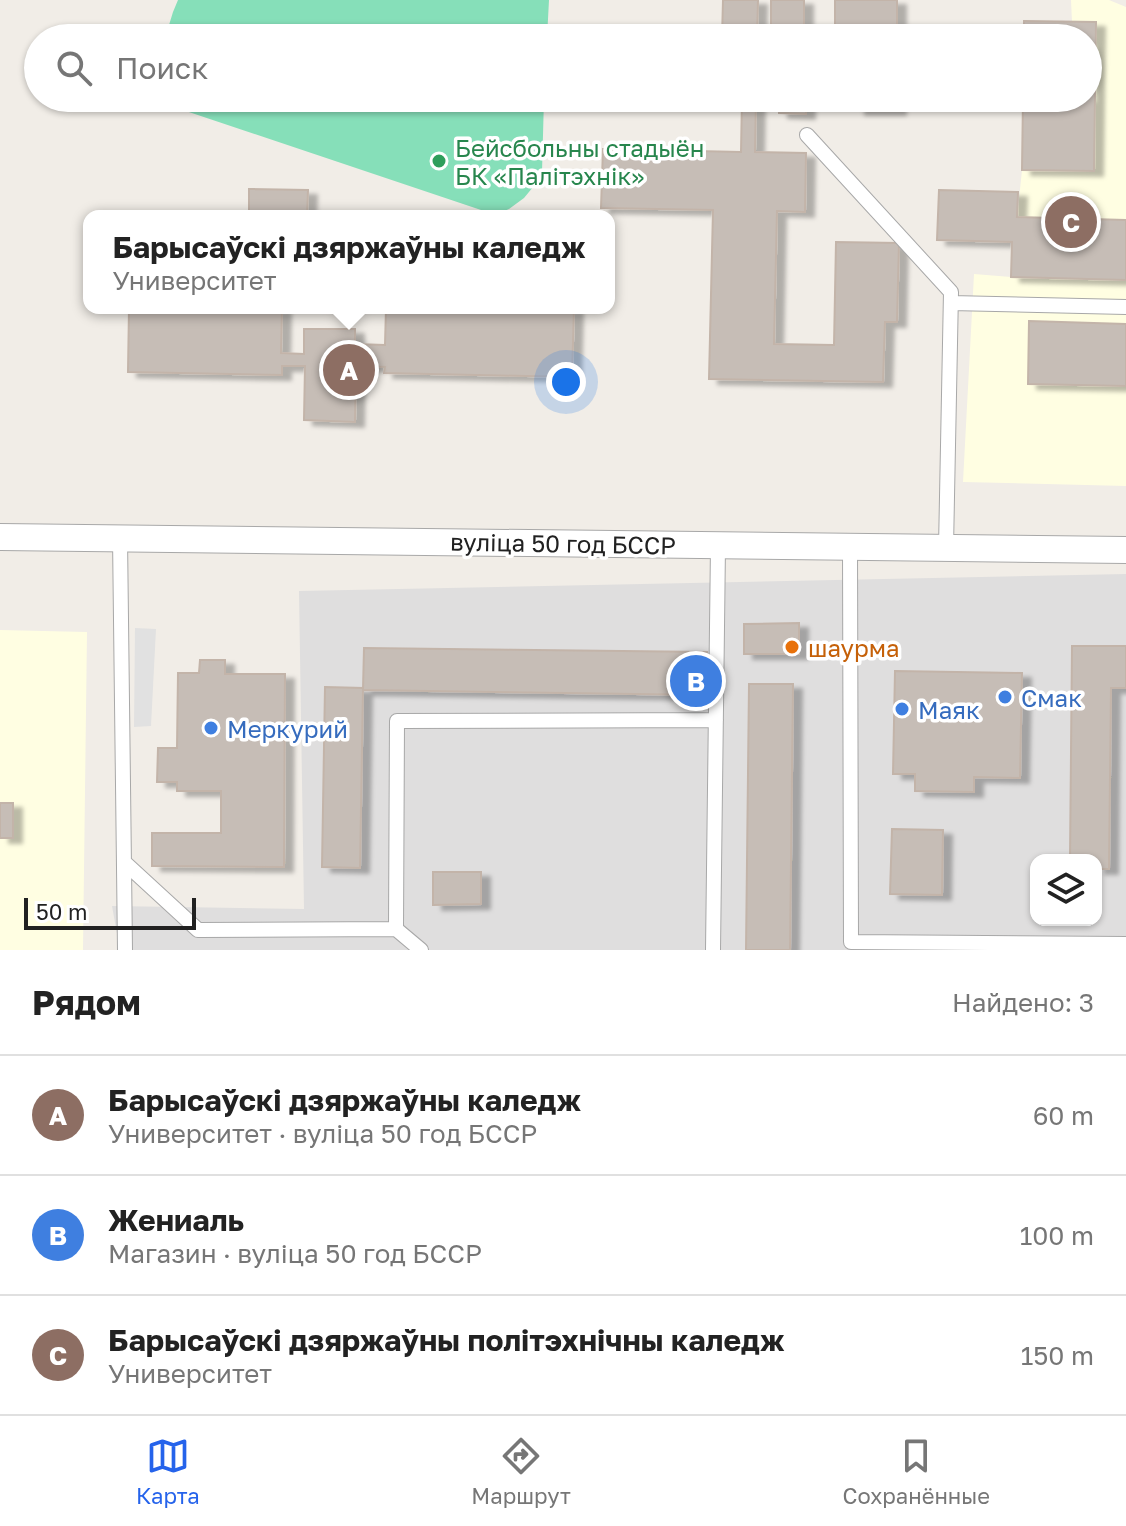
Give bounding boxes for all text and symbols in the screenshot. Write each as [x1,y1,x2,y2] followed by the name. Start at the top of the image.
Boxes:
[24,24,1102,112] search box
[52,46,96,90] icon: search
[116,50,208,86] text: Поиск
[455,133,704,190] place label: Бейсбольны стадыён БК «Палітэхнік»
[430,152,448,170] marker: Бейсбольны стадыён БК «Палітэхнік»
[1045,192,1097,252] pin: C
[83,210,615,314] popup
[112,229,586,265] text: Барысаўскі дзяржаўны каледж
[112,265,276,296] text: Университет
[323,340,375,400] pin: A
[546,362,586,402] your location
[450,527,676,559] street label: вуліца 50 год БССР
[808,633,900,662] place label: шаурма
[783,638,801,656] marker: шаурма
[670,651,722,711] pin: B
[1021,683,1082,712] place label: Смак
[996,688,1014,706] marker: Смак
[918,695,980,724] place label: Маяк
[893,700,911,718] marker: Маяк
[227,714,348,743] place label: Меркурий
[202,719,220,737] marker: Меркурий
[1030,854,1102,926] map controls
[1030,854,1102,926] button: layers
[24,894,196,930] scale bar
[36,898,87,925] text: 50 m
[32,982,141,1022] text: Рядом
[952,987,1094,1018] text: Найдено: 3
[108,1082,581,1118] text: Барысаўскі дзяржаўны каледж
[49,1100,67,1131] text: A
[1033,1100,1094,1131] text: 60 m
[108,1118,537,1149] text: Университет · вуліца 50 год БССР
[108,1202,244,1238] text: Жениаль
[49,1220,67,1251] text: B
[1020,1220,1094,1251] text: 100 m
[108,1238,482,1269] text: Магазин · вуліца 50 год БССР
[108,1322,785,1358] text: Барысаўскі дзяржаўны політэхнічны каледж
[49,1340,67,1371] text: C
[1021,1340,1094,1371] text: 150 m
[108,1358,272,1389] text: Университет
[136,1434,200,1509] tab: Карта
[471,1434,571,1509] tab: Маршрут
[842,1434,990,1509] tab: Сохранённые

